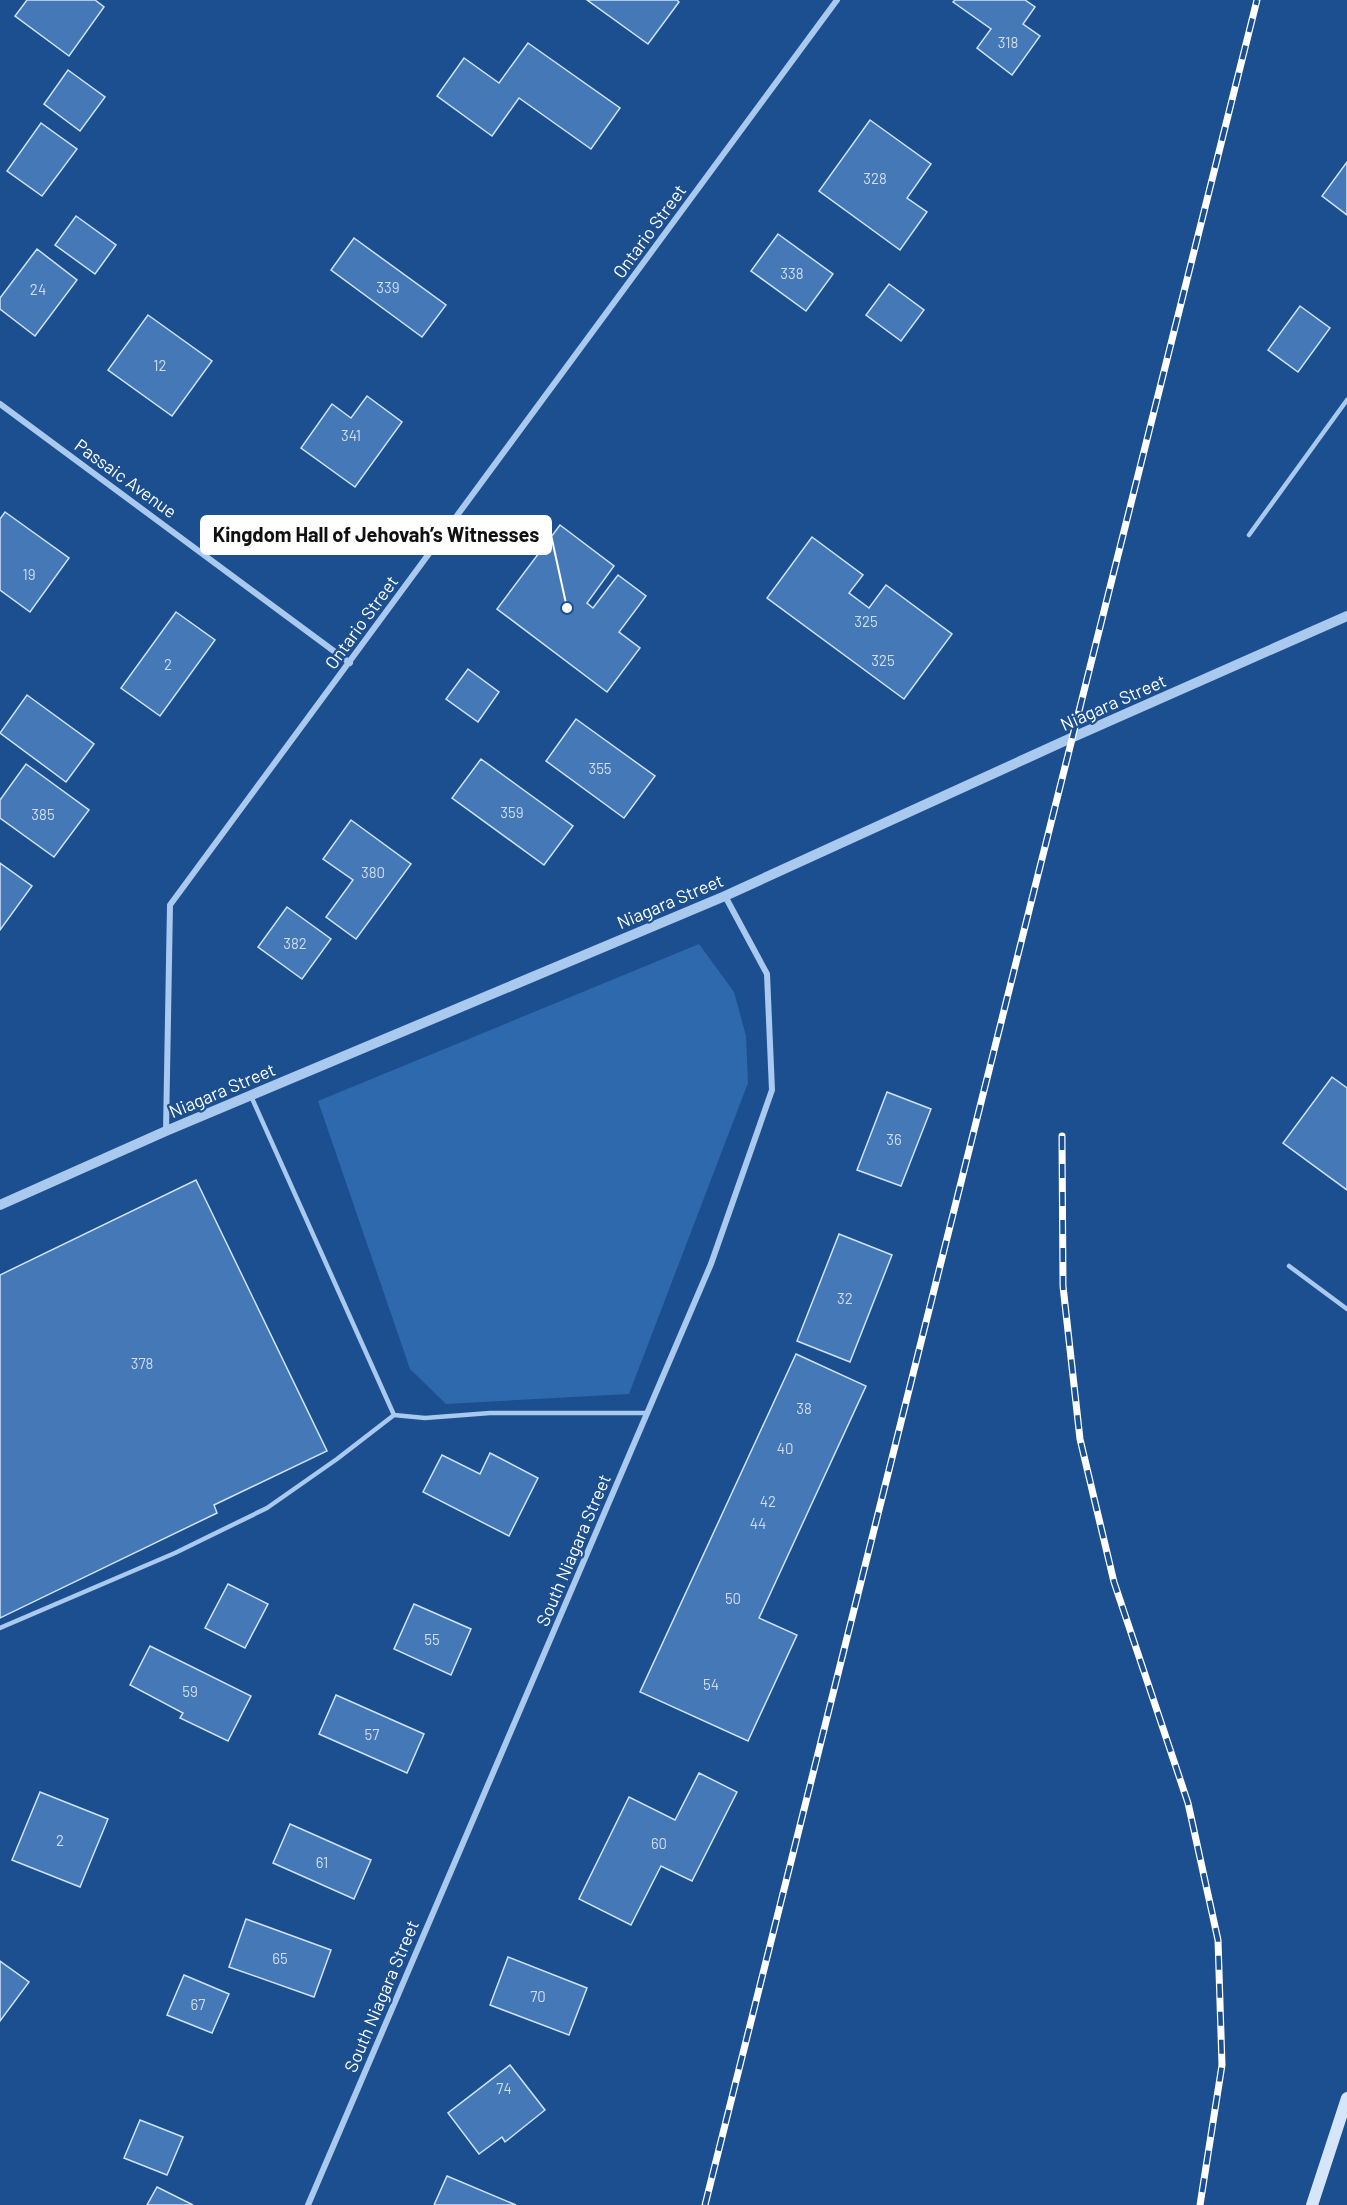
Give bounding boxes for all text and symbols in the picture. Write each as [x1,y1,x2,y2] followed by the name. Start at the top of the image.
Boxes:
[998,33,1018,51] house number: 318
[863,169,887,187] house number: 328
[608,180,690,282] street label: Ontario Street
[780,264,804,282] house number: 338
[376,278,400,296] house number: 339
[30,280,46,298] house number: 24
[153,356,167,374] house number: 12
[341,426,361,444] house number: 341
[71,434,181,522] street label: Passaic Avenue
[201,516,551,554] callout: Kingdom Hall of Jehovah’s Witnesses
[213,522,539,546] text: Kingdom Hall of Jehovah’s Witnesses
[22,565,36,583] house number: 19
[320,571,402,673] street label: Ontario Street
[854,612,878,630] house number: 325
[871,651,895,669] house number: 325
[164,655,172,673] house number: 2
[1057,669,1169,735] street label: Niagara Street
[588,759,612,777] house number: 355
[500,803,524,821] house number: 359
[31,805,55,823] house number: 385
[361,863,385,881] house number: 380
[614,869,726,933] street label: Niagara Street
[283,934,307,952] house number: 382
[166,1058,278,1122] street label: Niagara Street
[886,1130,902,1148] house number: 36
[837,1289,853,1307] house number: 32
[131,1354,153,1372] house number: 378
[796,1399,812,1417] house number: 38
[777,1439,793,1457] house number: 40
[531,1471,615,1629] street label: South Niagara Street
[760,1492,776,1510] house number: 42
[750,1514,766,1532] house number: 44
[725,1589,741,1607] house number: 50
[424,1630,440,1648] house number: 55
[703,1675,719,1693] house number: 54
[182,1682,198,1700] house number: 59
[365,1725,379,1743] house number: 57
[56,1831,64,1849] house number: 2
[651,1834,667,1852] house number: 60
[316,1853,328,1871] house number: 61
[339,1917,423,2075] street label: South Niagara Street
[272,1949,288,1967] house number: 65
[530,1987,546,2005] house number: 70
[191,1995,205,2013] house number: 67
[496,2079,512,2097] house number: 74

